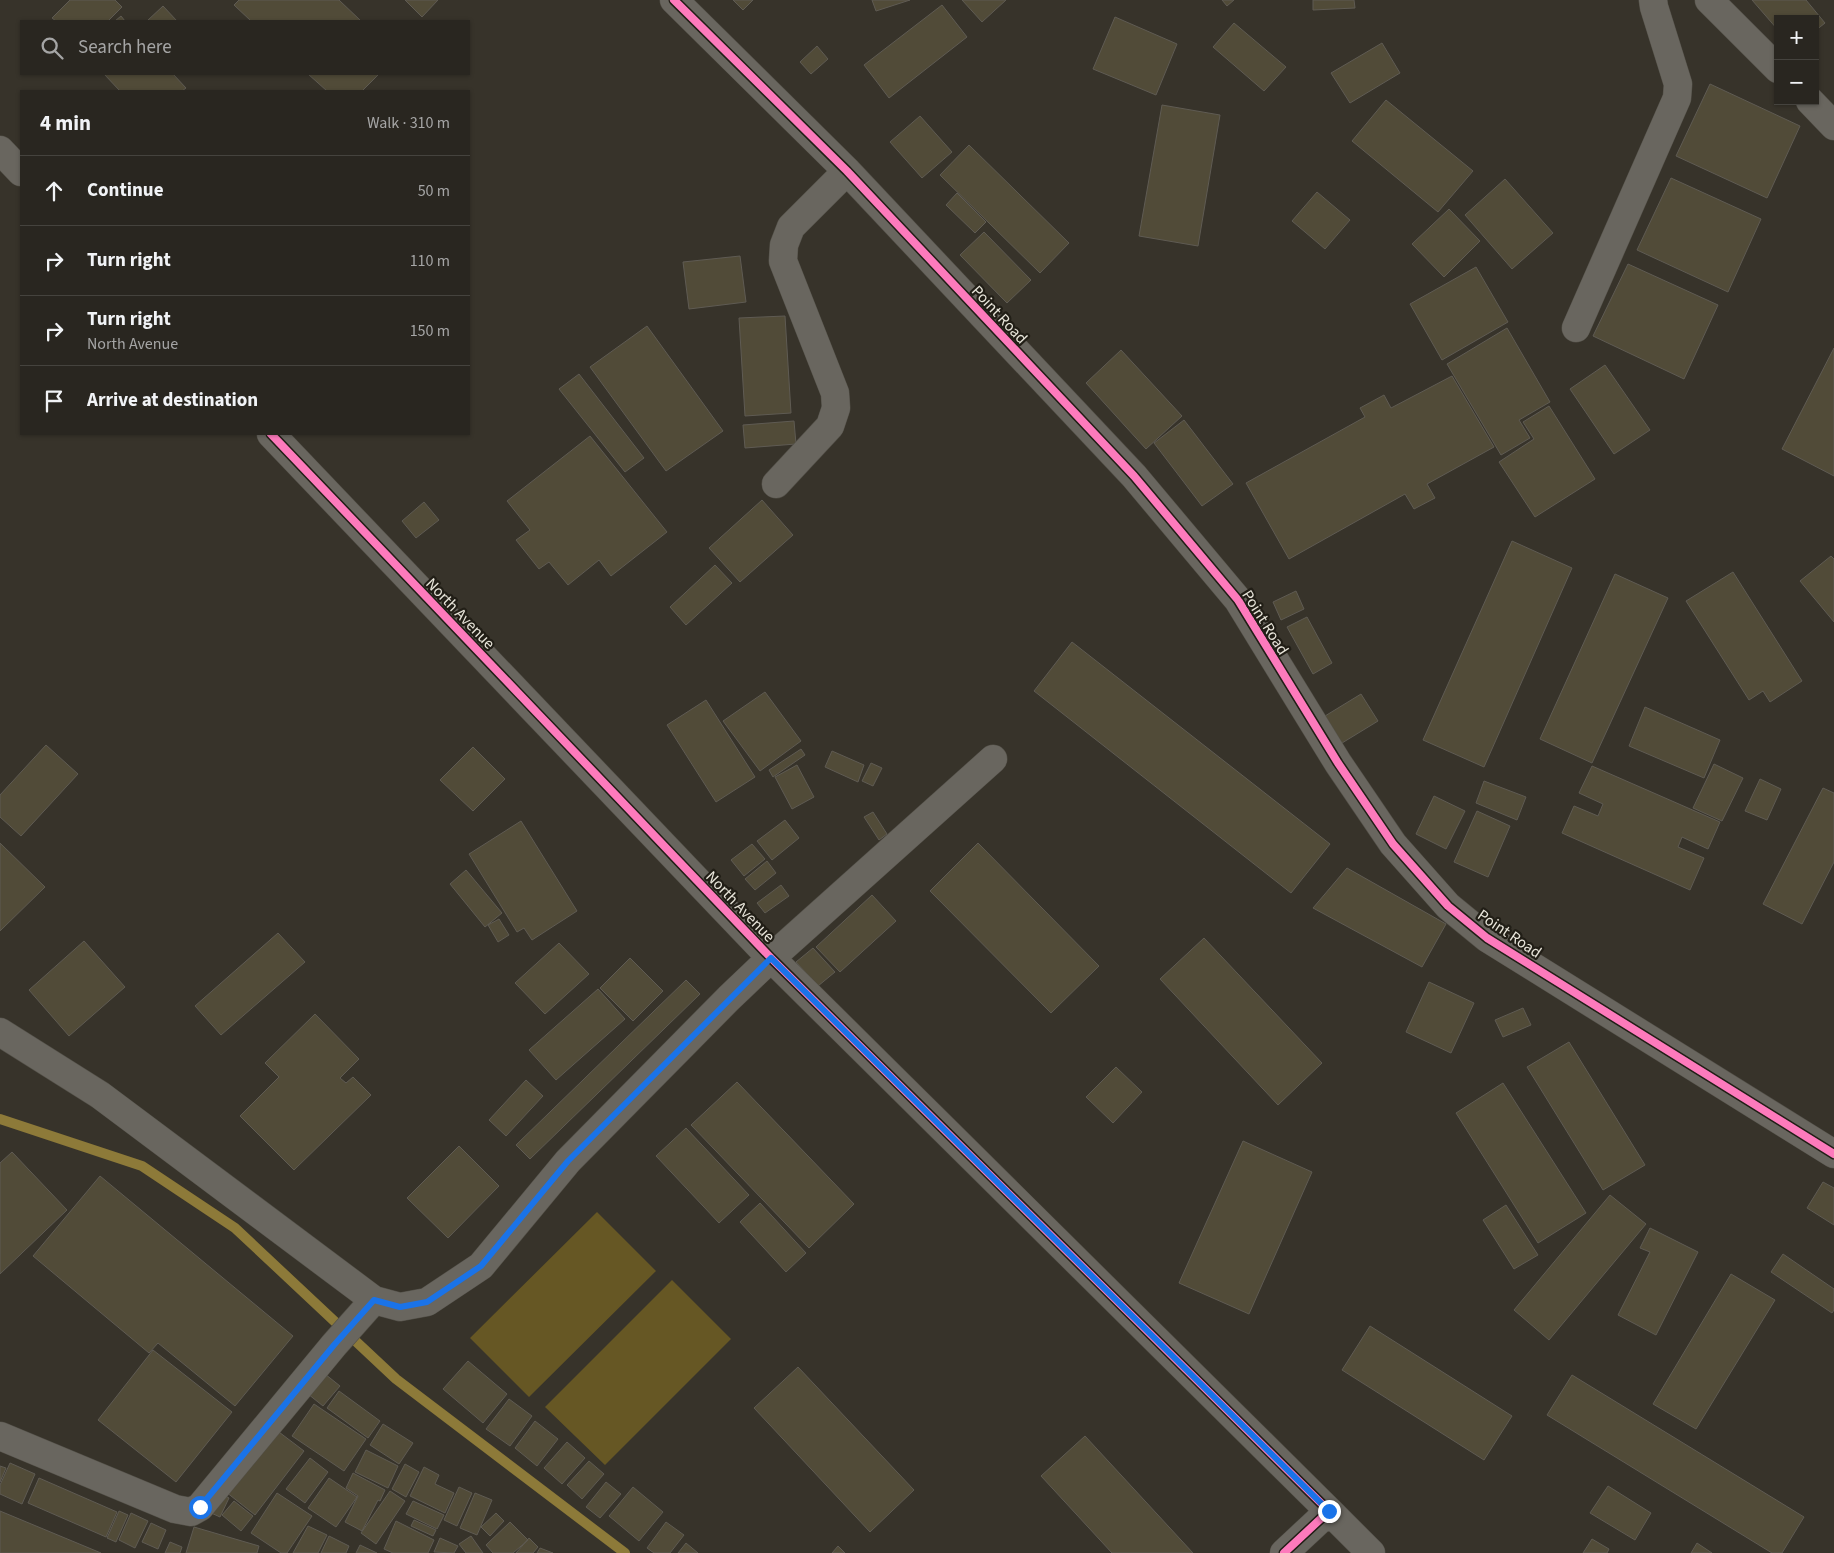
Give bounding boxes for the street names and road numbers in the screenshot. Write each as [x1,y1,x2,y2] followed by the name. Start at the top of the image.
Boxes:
[966,280,1032,349] street label: Point Road
[421,573,500,654] street label: North Avenue
[1236,586,1294,659] street label: Point Road
[701,866,780,947] street label: North Avenue
[1473,904,1546,963] street label: Point Road

